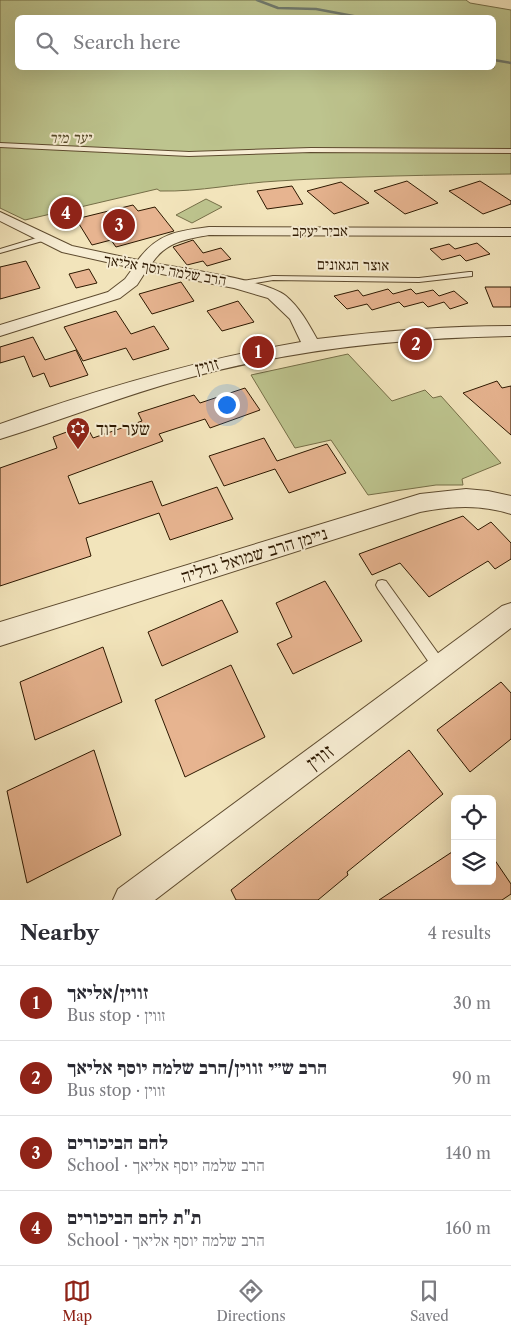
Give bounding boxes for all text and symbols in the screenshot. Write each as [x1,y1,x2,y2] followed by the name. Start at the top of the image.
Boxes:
[15,15,496,70] search box
[33,29,61,57] icon: search
[73,31,181,54] text: Search here
[49,128,93,147] park label: יער מיר
[50,194,82,232] pin: 4
[103,206,135,244] pin: 3
[292,221,348,240] street label: אביר יעקב
[102,249,228,290] street label: הרב שלמה יוסף אליאך
[317,254,389,275] street label: אוצר הגאונים
[400,325,432,363] pin: 2
[242,333,274,371] pin: 1
[193,352,221,380] street label: זווין
[214,392,240,418] your location
[65,416,91,450] synagogue icon: שער דוד
[96,418,150,440] place label: שער דוד
[178,522,330,588] street label: ניימן הרב שמואל גדליה
[301,738,338,775] street label: זווין
[451,795,496,885] map controls
[451,795,496,840] button: locate
[451,840,496,885] button: layers
[20,920,99,945] text: Nearby
[428,923,491,943] text: 4 results
[67,981,149,1004] text: זווין/אליאך
[32,993,40,1013] text: 1
[453,993,491,1013] text: 30 m
[67,1005,165,1025] text: Bus stop · זווין
[67,1056,327,1079] text: הרב ש״י זווין/הרב שלמה יוסף אליאך
[31,1068,41,1088] text: 2
[452,1068,491,1088] text: 90 m
[67,1080,165,1100] text: Bus stop · זווין
[67,1131,168,1154] text: לחם הביכורים
[31,1143,41,1163] text: 3
[446,1143,491,1163] text: 140 m
[67,1155,265,1175] text: School · הרב שלמה יוסף אליאך
[67,1206,202,1229] text: ת"ת לחם הביכורים
[31,1218,41,1238] text: 4
[446,1218,491,1238] text: 160 m
[67,1230,265,1250] text: School · הרב שלמה יוסף אליאך
[62,1277,92,1325] tab: Map
[216,1277,286,1325] tab: Directions
[410,1277,449,1325] tab: Saved

